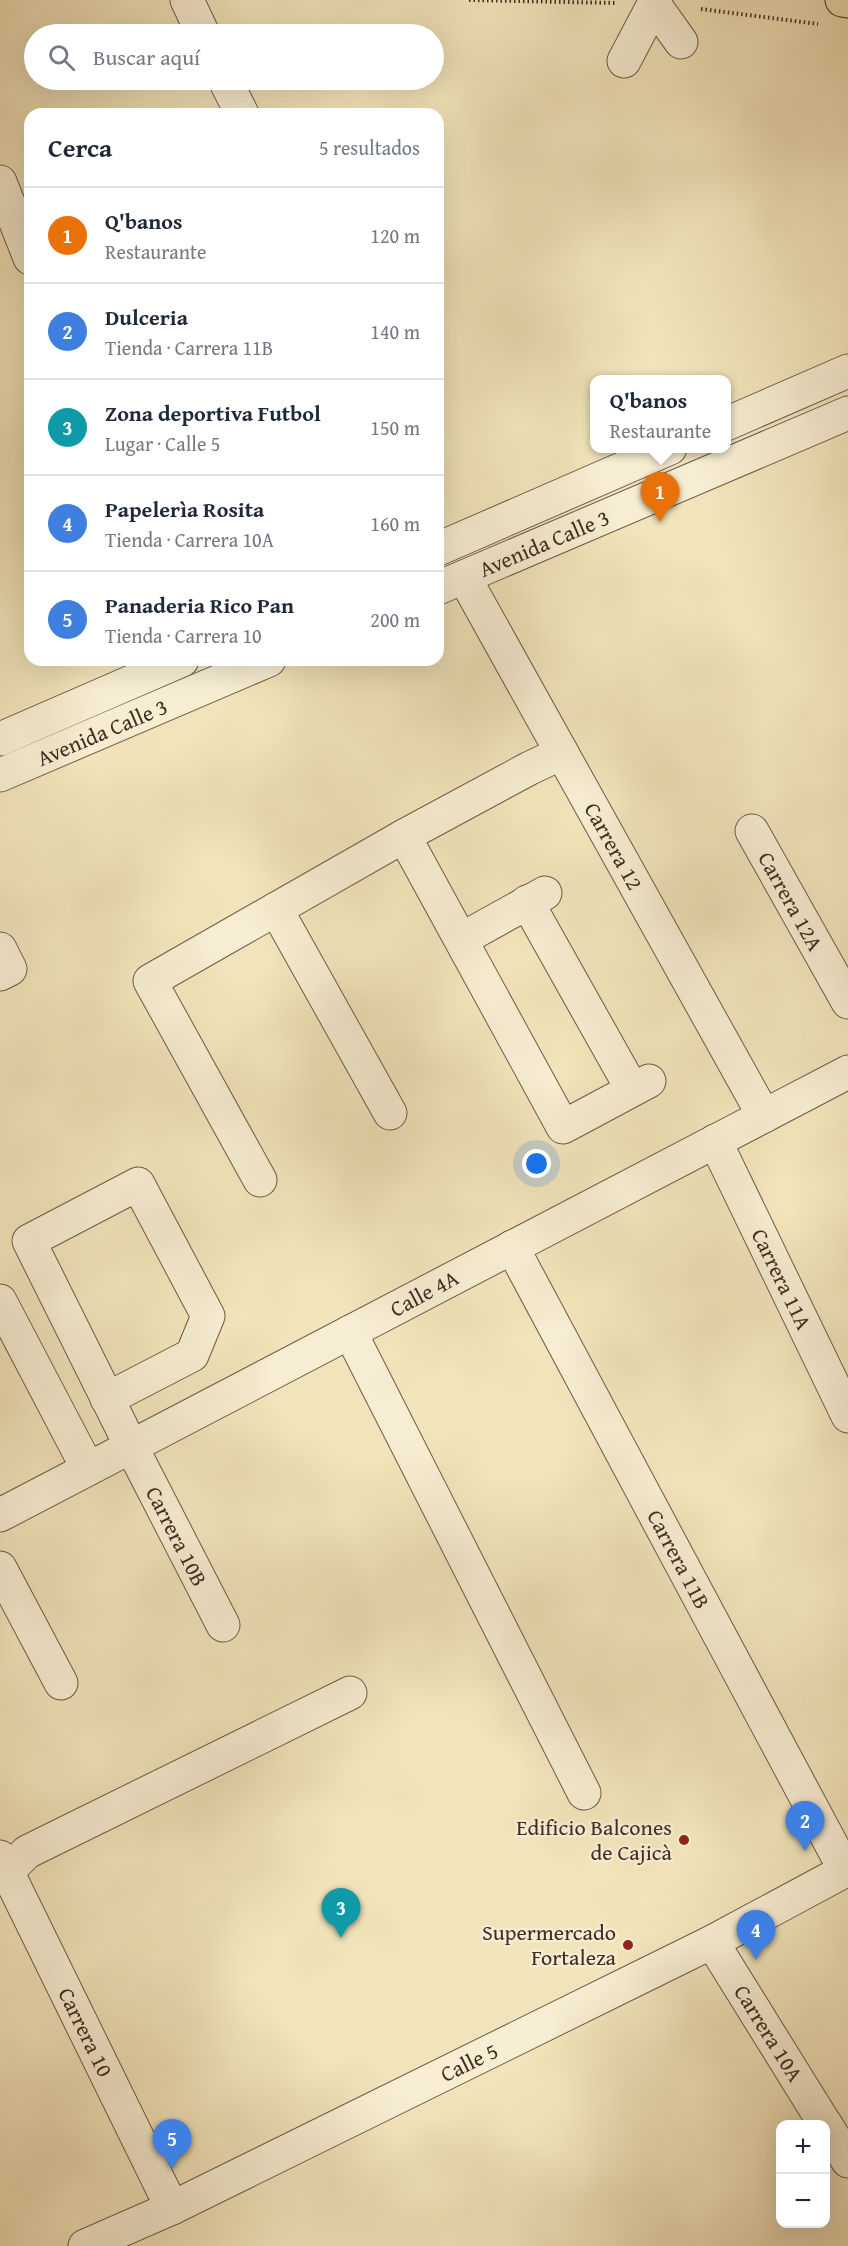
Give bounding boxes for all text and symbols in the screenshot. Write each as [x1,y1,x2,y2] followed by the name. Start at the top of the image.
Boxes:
[24,24,444,90] search box
[45,41,78,74] icon: search
[93,41,200,73] text: Buscar aquí
[48,128,112,167] text: Cerca
[319,133,420,162] text: 5 resultados
[105,205,182,237] text: Q'banos
[62,221,73,250] text: 1
[370,221,420,250] text: 120 m
[105,237,206,266] text: Restaurante
[105,301,188,333] text: Dulceria
[62,317,73,346] text: 2
[370,317,420,346] text: 140 m
[105,333,273,362] text: Tienda · Carrera 11B
[590,375,731,453] popup
[610,384,687,416] text: Q'banos
[105,397,321,429] text: Zona deportiva Futbol
[62,413,73,442] text: 3
[370,413,420,442] text: 150 m
[610,416,711,445] text: Restaurante
[105,429,220,458] text: Lugar · Calle 5
[640,472,680,522] pin: 1
[105,493,264,525] text: Papelerìa Rosita
[474,501,614,585] street label: Avenida Calle 3
[62,509,73,538] text: 4
[370,509,420,538] text: 160 m
[105,525,274,554] text: Tienda · Carrera 10A
[105,589,294,621] text: Panaderia Rico Pan
[62,605,73,634] text: 5
[370,605,420,634] text: 200 m
[105,621,262,650] text: Tienda · Carrera 10
[32,690,172,774] street label: Avenida Calle 3
[577,796,651,896] street label: Carrera 12
[751,846,832,957] street label: Carrera 12A
[522,1149,551,1178] your location
[744,1223,821,1336] street label: Carrera 11A
[384,1261,465,1324] street label: Calle 4A
[138,1481,216,1591] street label: Carrera 10B
[639,1504,719,1614] street label: Carrera 11B
[786,1802,824,1851] pin: 2
[516,1811,673,1868] place label: Edificio Balcones de Cajicà
[677,1833,691,1847] marker: Edificio Balcones de Cajicà
[322,1888,360,1938] pin: 3
[736,1910,776,1960] pin: 4
[482,1916,617,1973] place label: Supermercado Fortaleza
[621,1938,635,1952] marker: Supermercado Fortaleza
[727,1978,812,2088] street label: Carrera 10A
[51,1982,121,2082] street label: Carrera 10
[435,2034,503,2090] street label: Calle 5
[152,2120,192,2169] pin: 5
[776,2120,830,2228] map controls
[776,2120,830,2174] button: +
[776,2174,830,2228] button: −

